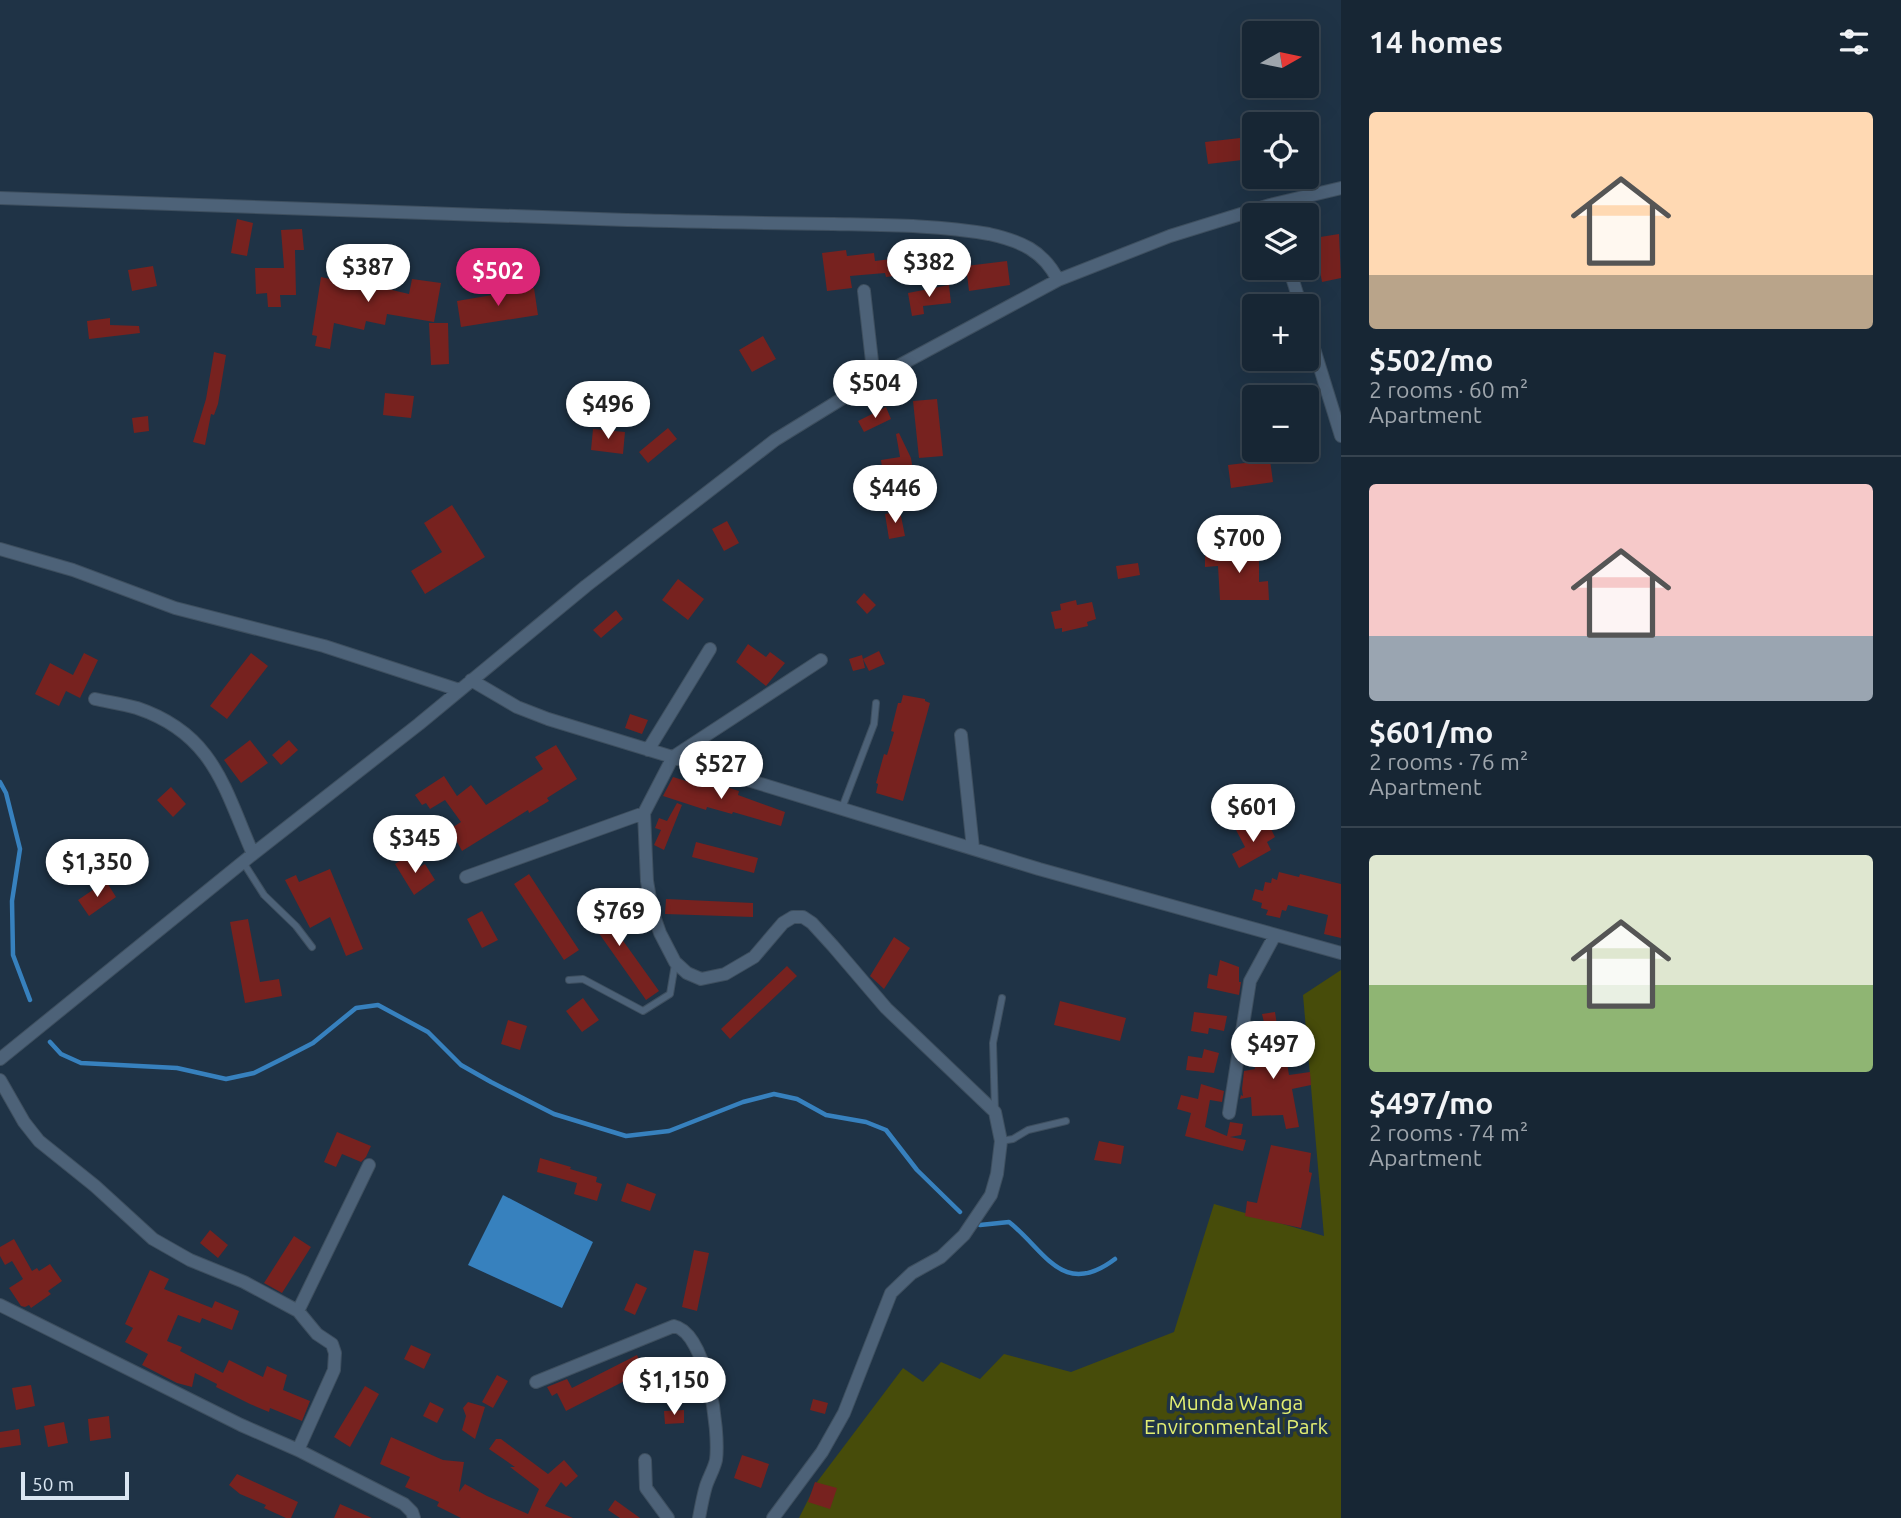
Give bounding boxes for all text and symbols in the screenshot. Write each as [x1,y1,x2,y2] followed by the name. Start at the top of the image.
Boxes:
[1242,21,1320,98] north arrow
[1242,21,1319,462] map controls
[1835,23,1873,61] icon: filters
[1369,25,1503,59] text: 14 homes
[1242,112,1319,189] button: locate
[1558,158,1684,284] icon: home
[1242,203,1319,280] button: layers
[888,240,970,299] pin: $382
[327,244,409,304] pin: $387
[457,248,539,308] pin: $502
[903,249,955,274] text: $382
[342,254,394,279] text: $387
[472,258,524,283] text: $502
[1242,294,1319,371] button: +
[1369,343,1493,377] text: $502/mo
[834,360,916,420] pin: $504
[849,370,901,395] text: $504
[1369,377,1528,402] text: 2 rooms · 60 m²
[567,382,649,441] pin: $496
[1242,385,1319,462] button: −
[582,391,634,416] text: $496
[1369,402,1482,427] text: Apartment
[854,466,936,525] pin: $446
[869,475,921,500] text: $446
[1198,516,1280,575] pin: $700
[1213,525,1265,550] text: $700
[1558,530,1684,656] icon: home
[1369,715,1493,749] text: $601/mo
[680,742,762,801] pin: $527
[1369,749,1528,774] text: 2 rooms · 76 m²
[695,751,747,776] text: $527
[1369,774,1482,799] text: Apartment
[1212,784,1294,844] pin: $601
[1227,794,1279,819] text: $601
[374,816,456,875] pin: $345
[389,825,441,850] text: $345
[40,839,154,899] pin: $1,350
[62,849,132,874] text: $1,350
[578,888,660,948] pin: $769
[593,898,645,923] text: $769
[1558,901,1684,1027] icon: home
[1232,1021,1314,1081] pin: $497
[1247,1031,1299,1056] text: $497
[1369,1086,1493,1120] text: $497/mo
[1369,1120,1528,1145] text: 2 rooms · 74 m²
[1369,1145,1482,1170] text: Apartment
[617,1358,731,1417] pin: $1,150
[639,1367,709,1392] text: $1,150
[1144,1390,1328,1438] park label: Munda Wanga Environmental Park
[21,1469,130,1501] scale bar
[32,1473,74,1495] text: 50 m

